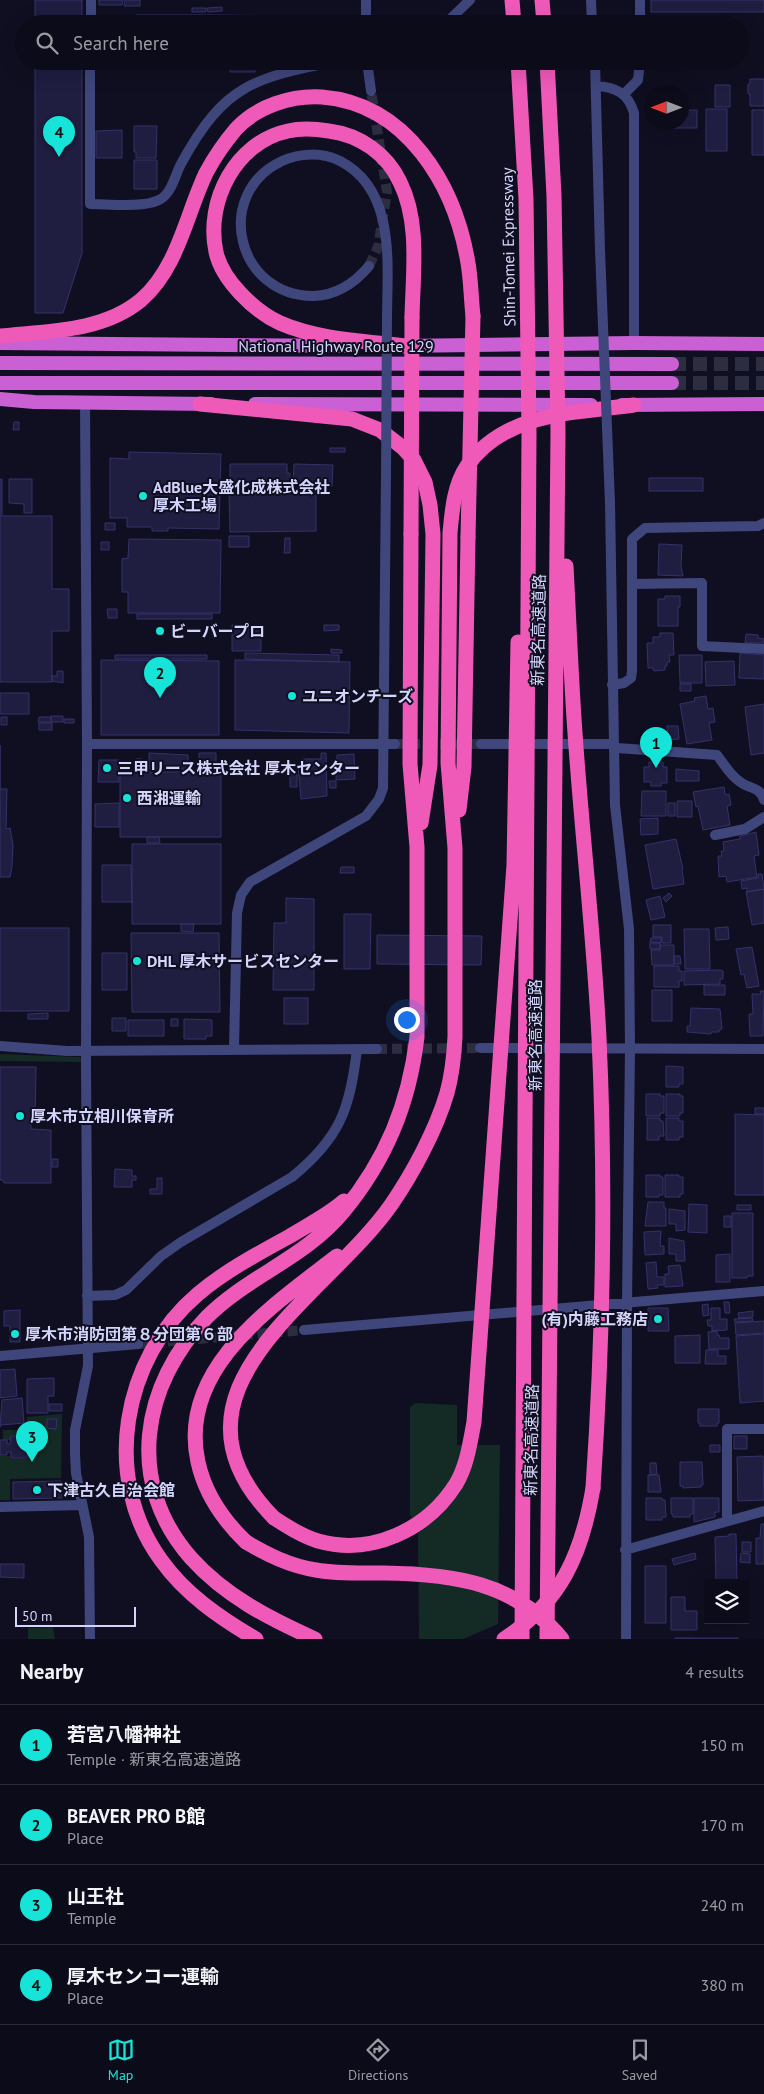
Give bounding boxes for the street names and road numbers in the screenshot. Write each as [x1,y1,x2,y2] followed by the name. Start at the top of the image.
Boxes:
[497,167,519,327] street label: Shin-Tomei Expressway
[238,336,434,356] street label: National Highway Route 129
[527,574,549,686] street label: 新東名高速道路
[525,979,545,1091] street label: 新東名高速道路
[520,1384,542,1496] street label: 新東名高速道路

